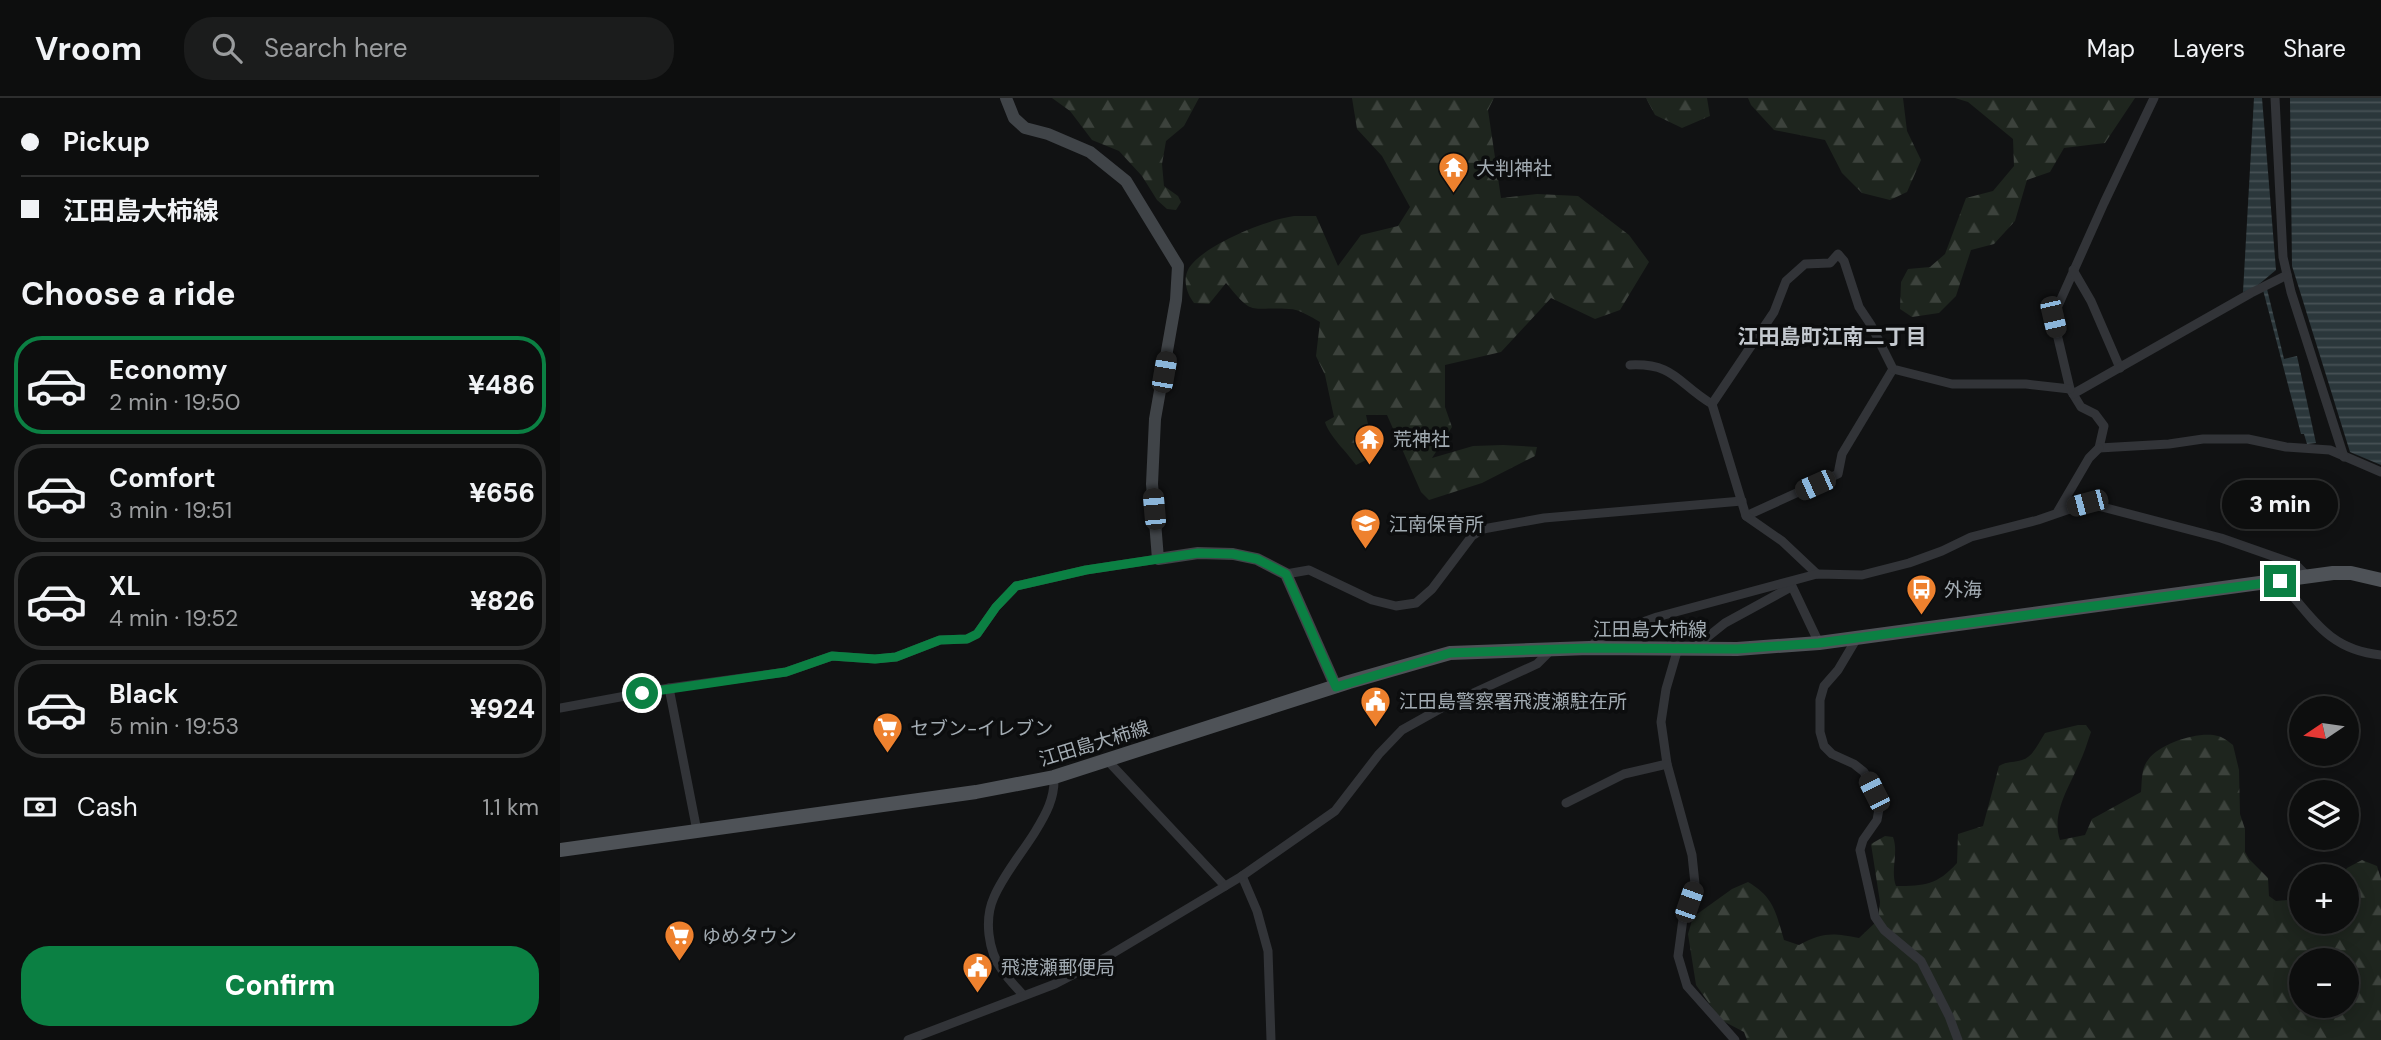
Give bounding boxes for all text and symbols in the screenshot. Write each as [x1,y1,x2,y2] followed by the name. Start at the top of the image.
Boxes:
[184,17,674,80] search box
[35,27,142,70] text: Vroom
[208,29,246,67] icon: search
[264,31,408,65] text: Search here
[2087,33,2135,64] text: Map
[2173,33,2245,64] text: Layers
[2283,33,2346,64] text: Share
[63,125,150,159] text: Pickup
[1436,151,1470,195] temple icon: 大判神社
[1476,156,1552,181] place label: 大判神社
[63,194,219,228] text: 江田島大柿線
[21,273,236,315] text: Choose a ride
[2039,294,2068,340] car
[1738,323,1927,351] district label: 江田島町江南二丁目
[1151,349,1178,395] car
[109,353,227,387] text: Economy
[25,354,88,417] icon: car
[468,368,535,402] text: ¥486
[109,387,240,417] text: 2 min · 19:50
[1353,422,1387,466] temple icon: 荒神社
[1393,427,1450,452] place label: 荒神社
[109,461,215,495] text: Comfort
[25,462,88,525] icon: car
[1792,467,1839,503] car
[469,476,535,510] text: ¥656
[2222,480,2338,528] callout: 3 min
[1142,487,1167,531] car
[2064,487,2111,519] car
[2249,489,2311,519] text: 3 min
[109,495,232,525] text: 3 min · 19:51
[1349,507,1383,551] school or university icon: 江南保育所
[1389,512,1484,537] place label: 江南保育所
[2264,565,2296,597] route end
[109,569,141,603] text: XL
[25,570,88,633] icon: car
[1904,572,1938,616] bus stop icon: 外海
[1944,577,1982,602] place label: 外海
[470,584,535,618] text: ¥826
[109,603,238,633] text: 4 min · 19:52
[1593,617,1707,642] street label: 江田島大柿線
[109,677,179,711] text: Black
[626,677,658,709] route start
[25,678,88,741] icon: car
[1359,684,1393,728] public building icon: 江田島警察署飛渡瀬駐在所
[1399,689,1627,714] place label: 江田島警察署飛渡瀬駐在所
[470,692,535,726] text: ¥924
[2289,696,2359,766] north arrow
[2289,696,2359,1018] map controls
[109,711,239,741] text: 5 min · 19:53
[870,711,904,755] supermarket icon: セブン-イレブン
[1036,715,1152,772] street label: 江田島大柿線
[910,716,1053,741] place label: セブン-イレブン
[1856,769,1893,815] car
[2289,780,2359,850] button: layers
[21,788,59,826] icon: cash
[77,790,138,824] text: Cash
[482,792,539,822] text: 1.1 km
[2289,864,2359,934] button: +
[1673,879,1706,925] car
[662,919,696,963] supermarket icon: ゆめタウン
[702,924,797,949] place label: ゆめタウン
[21,946,539,1026] button: Confirm
[2289,948,2359,1018] button: −
[961,950,995,994] public building icon: 飛渡瀬郵便局
[1001,955,1115,980] place label: 飛渡瀬郵便局

